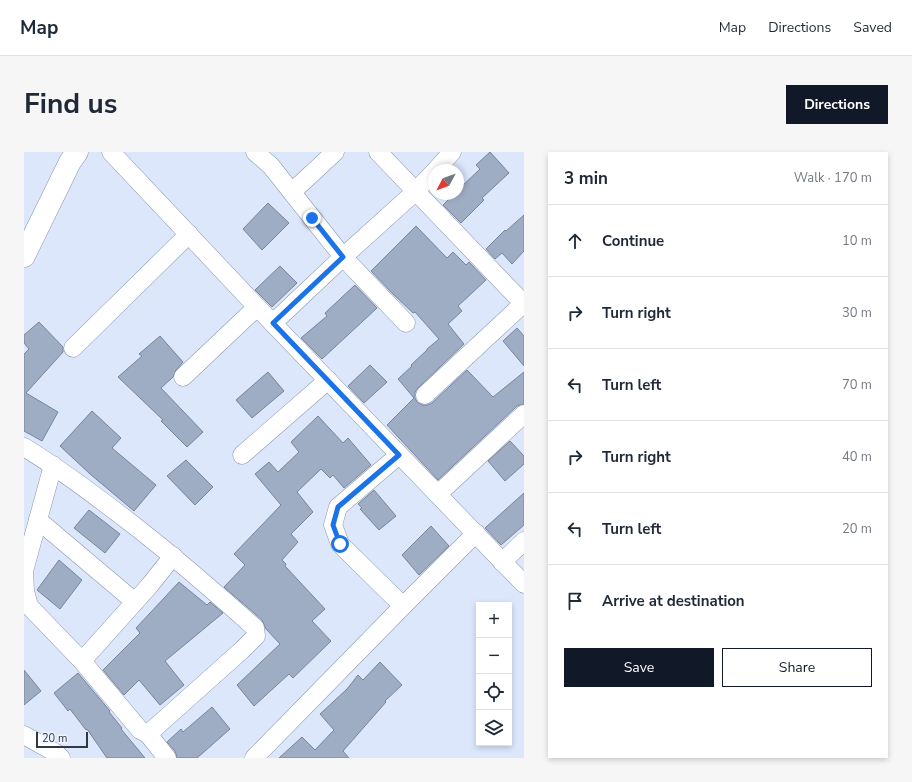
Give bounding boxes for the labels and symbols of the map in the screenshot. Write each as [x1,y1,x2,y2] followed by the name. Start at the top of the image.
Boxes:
[428,164,464,200] north arrow
[303,209,321,227] route end
[331,535,349,553] route start
[36,730,88,749] scale bar

